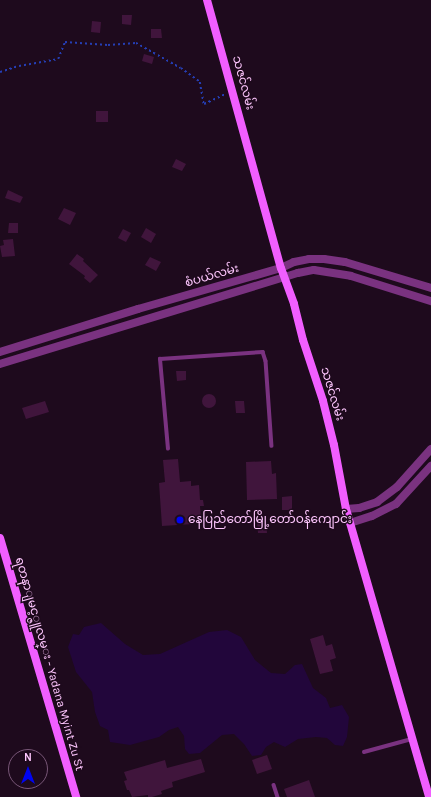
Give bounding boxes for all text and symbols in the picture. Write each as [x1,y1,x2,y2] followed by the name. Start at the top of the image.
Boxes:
[229,54,257,112] street label: သဇင်လမ်း
[183,261,241,291] street label: စံပယ်လမ်း
[317,365,347,423] street label: သဇင်လမ်း
[188,513,352,527] place label: နေပြည်တော်မြို့တော်ဝန်ကျောင်း
[175,515,185,525] marker: နေပြည်တော်မြို့တော်ဝန်ကျောင်း
[12,556,86,772] street label: ရတနာျမင့္ဇူလမ္း - Yadana Myint Zu St
[8,749,48,789] north arrow
[24,751,32,764] text: N

